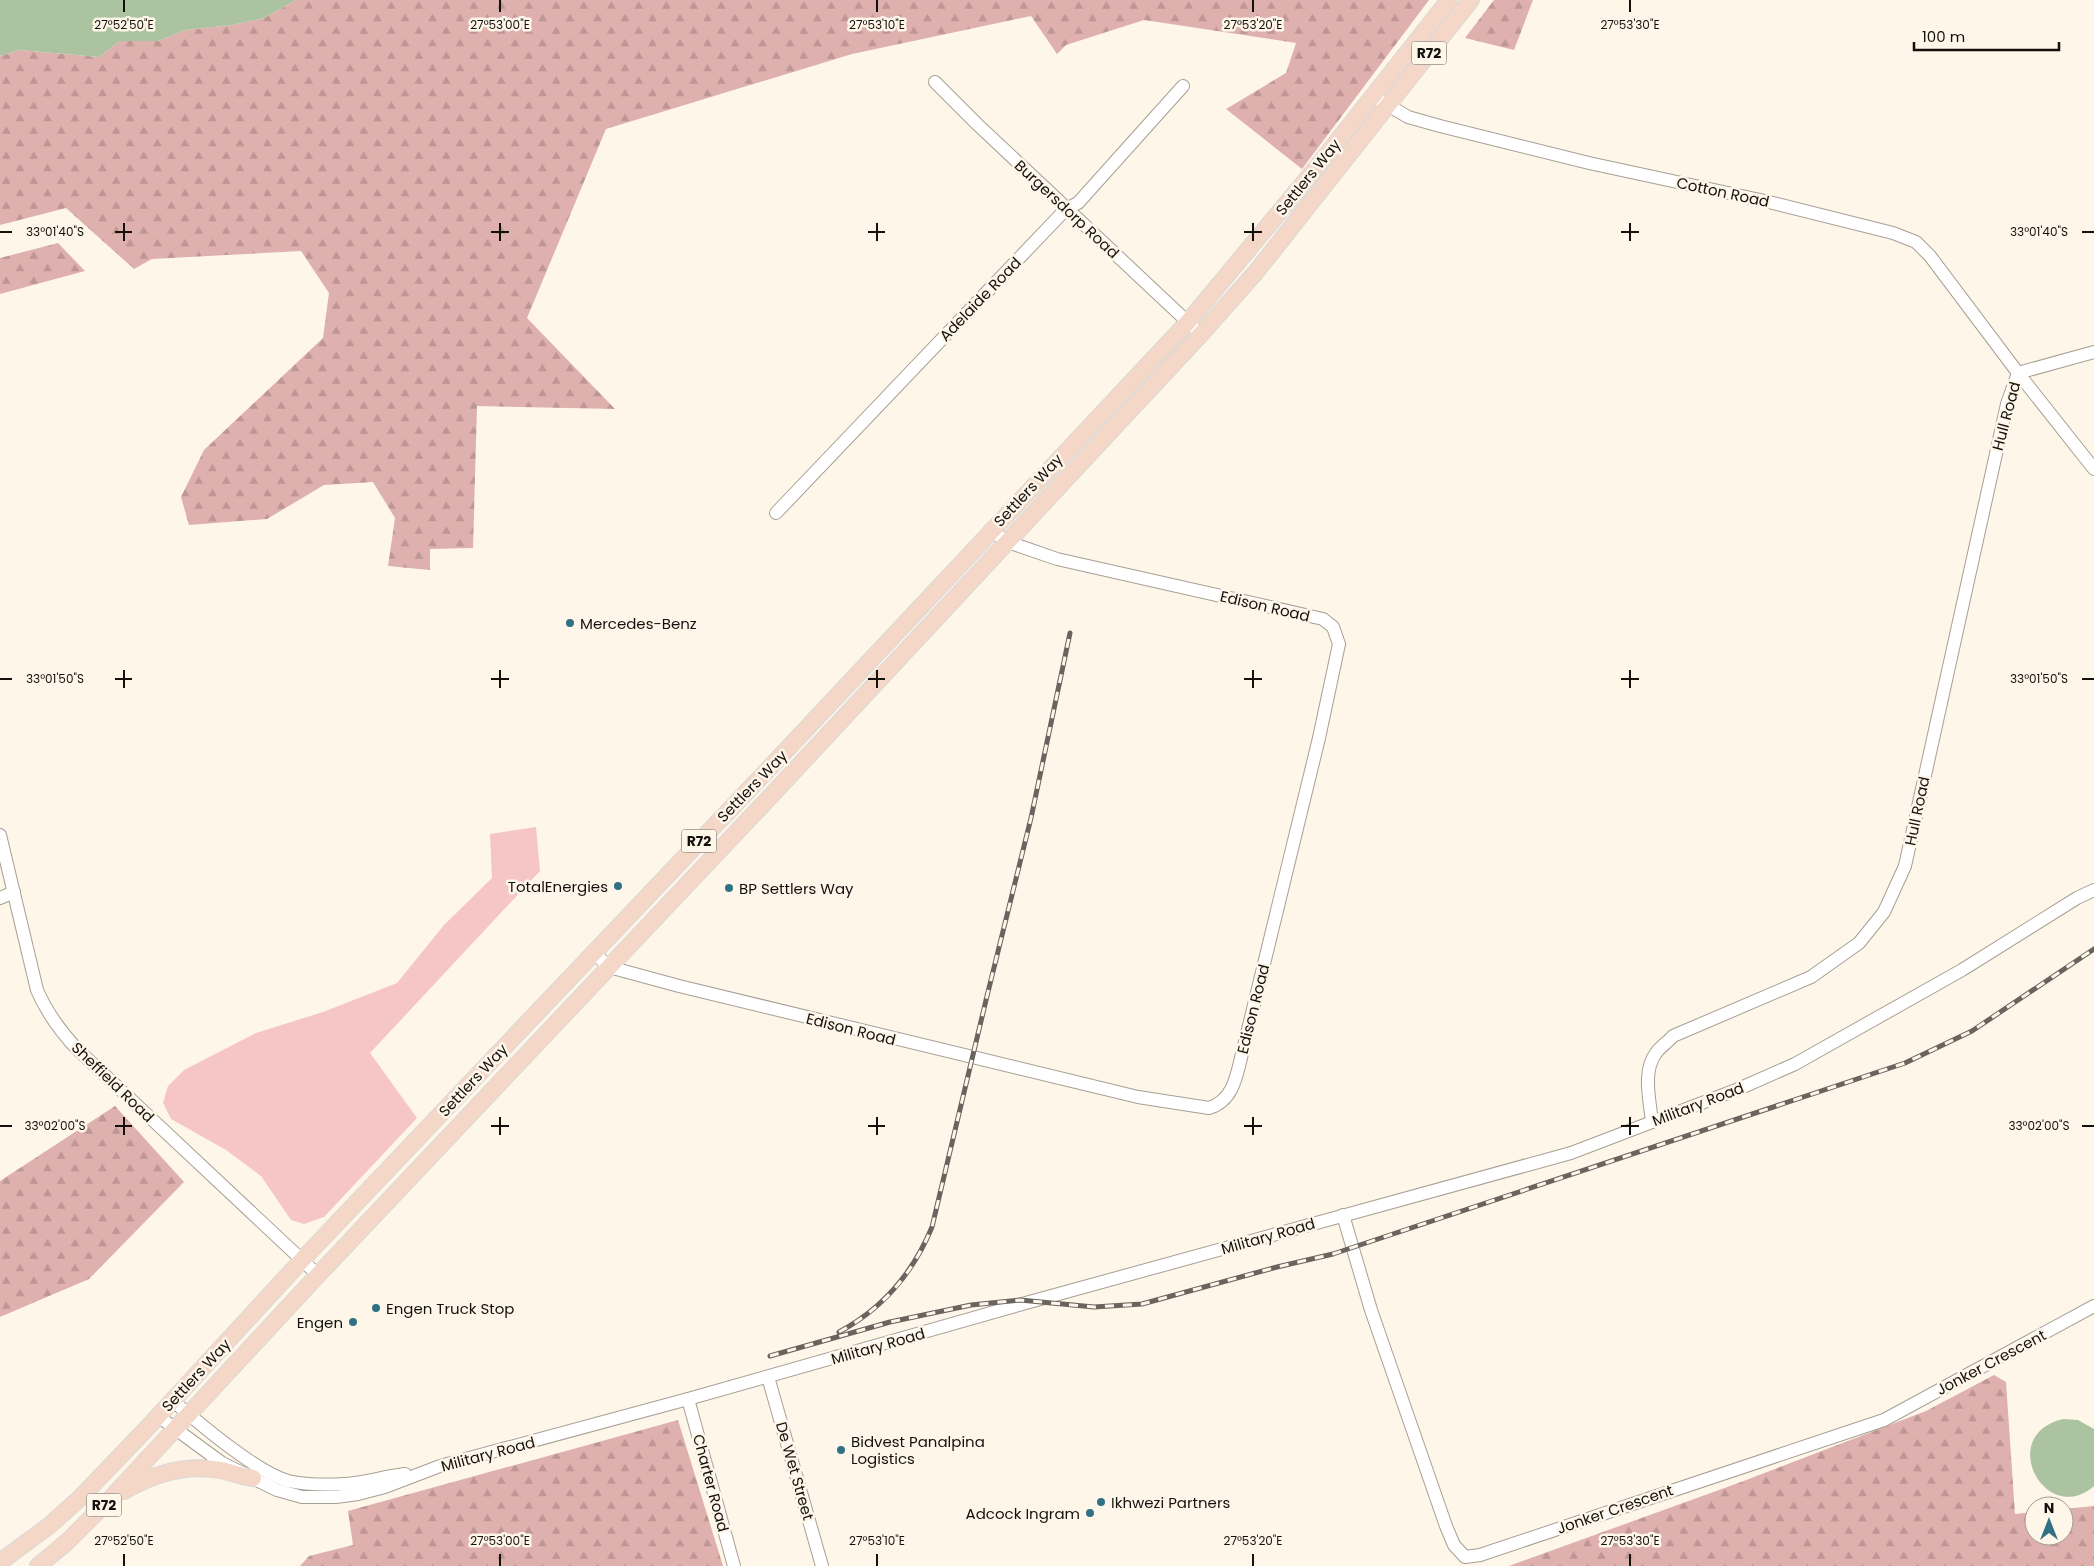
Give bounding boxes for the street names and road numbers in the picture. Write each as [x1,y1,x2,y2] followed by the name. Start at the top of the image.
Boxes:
[1412,42,1446,64] road number: R72
[1271,134,1346,220] street label: Settlers Way
[1010,155,1124,263] street label: Burgersdorp Road
[1675,172,1771,212] street label: Cotton Road
[934,252,1026,346] street label: Adelaide Road
[1987,379,2025,453] street label: Hull Road
[989,449,1068,531] street label: Settlers Way
[1218,585,1312,627] street label: Edison Road
[712,745,792,827] street label: Settlers Way
[1899,774,1935,848] street label: Hull Road
[682,829,716,852] road number: R72
[1232,962,1274,1056] street label: Edison Road
[804,1008,898,1050] street label: Edison Road
[67,1037,159,1127] street label: Sheffield Road
[434,1039,513,1121] street label: Settlers Way
[1649,1077,1747,1131] street label: Military Road
[1219,1213,1317,1259] street label: Military Road
[829,1323,927,1369] street label: Military Road
[1932,1324,2050,1400] street label: Jonker Crescent
[157,1334,236,1416] street label: Settlers Way
[771,1419,819,1523] street label: De Wet Street
[439,1431,537,1477] street label: Military Road
[688,1432,734,1534] street label: Charter Road
[1554,1479,1676,1539] street label: Jonker Crescent
[86,1494,122,1516] road number: R72

